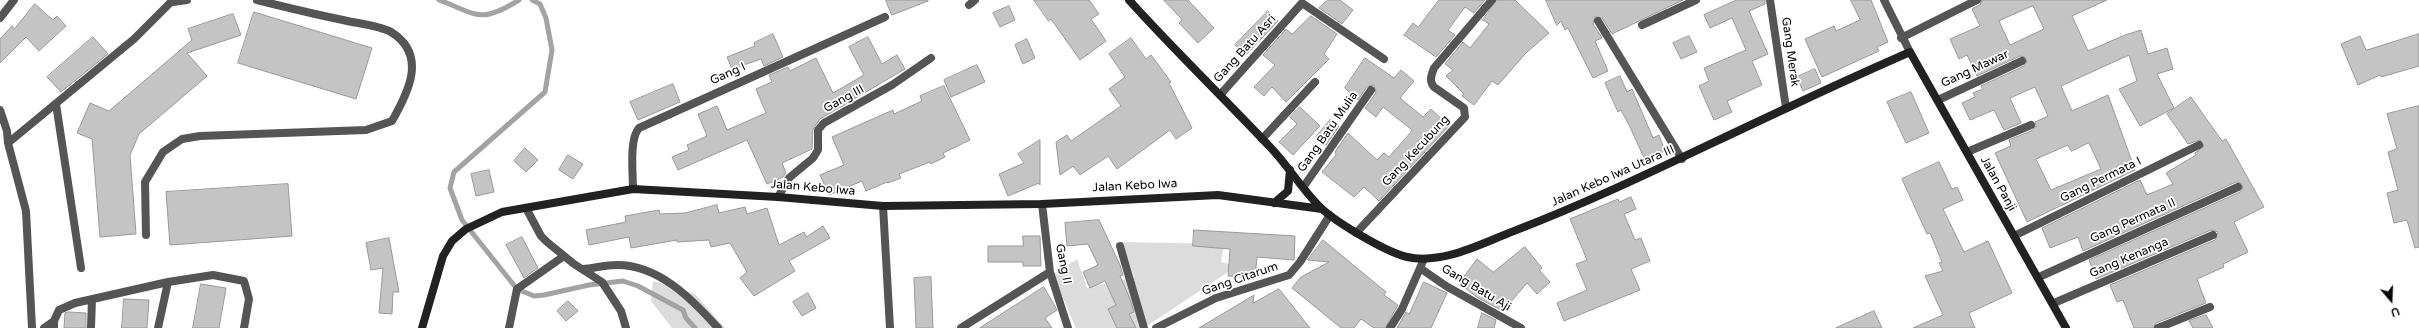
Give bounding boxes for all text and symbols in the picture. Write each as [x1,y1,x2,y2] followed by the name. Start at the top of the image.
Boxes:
[1211,12,1279,86] street label: Gang Batu Asri
[1778,16,1802,88] street label: Gang Merak
[1939,47,2011,91] street label: Gang Mawar
[708,60,748,88] street label: Gang I
[821,82,867,116] street label: Gang III
[1295,89,1361,175] street label: Gang Batu Mulia
[1379,112,1453,190] street label: Gang Kecubung
[1549,142,1677,210] street label: Jalan Kebo Iwa Utara III
[1977,154,2019,214] street label: Jalan Panji
[2058,154,2144,206] street label: Gang Permata I
[770,177,856,199] street label: Jalan Kebo Iwa
[1092,177,1178,195] street label: Jalan Kebo Iwa
[2088,196,2178,246] street label: Gang Permata II
[2087,235,2171,281] street label: Gang Kenanga
[1052,243,1074,285] street label: Gang II
[1200,259,1280,299] street label: Gang Citarum
[1439,262,1513,314] street label: Gang Batu Aji
[2371,280,2411,320] north arrow
[2389,304,2401,319] text: U

